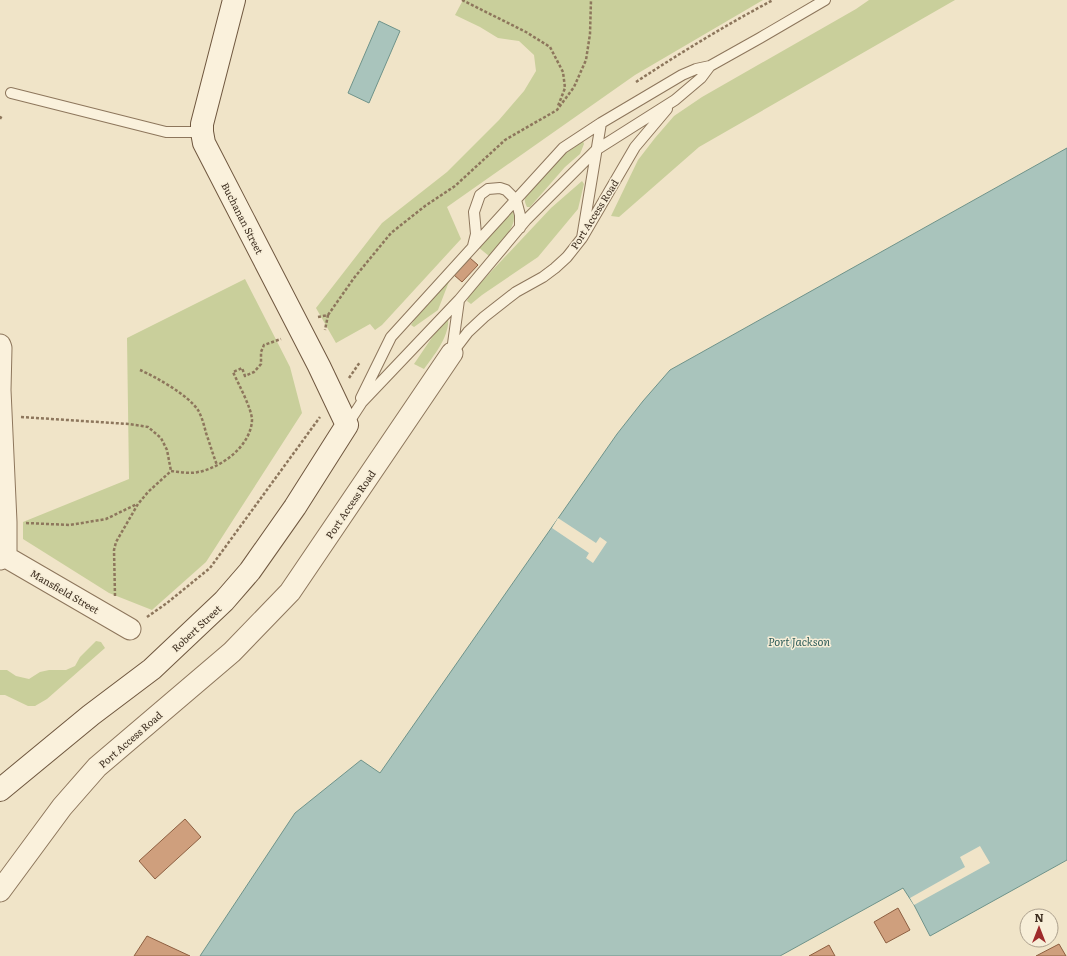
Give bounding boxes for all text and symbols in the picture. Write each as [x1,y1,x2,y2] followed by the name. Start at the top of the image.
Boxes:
[566,176,622,252] street label: Port Access Road
[218,179,268,257] street label: Buchanan Street
[321,467,379,541] street label: Port Access Road
[28,565,102,617] street label: Mansfield Street
[168,601,224,655] street label: Robert Street
[768,633,830,649] water label: Port Jackson
[95,707,165,771] street label: Port Access Road
[1019,908,1059,948] north arrow
[1034,909,1044,925] text: N

